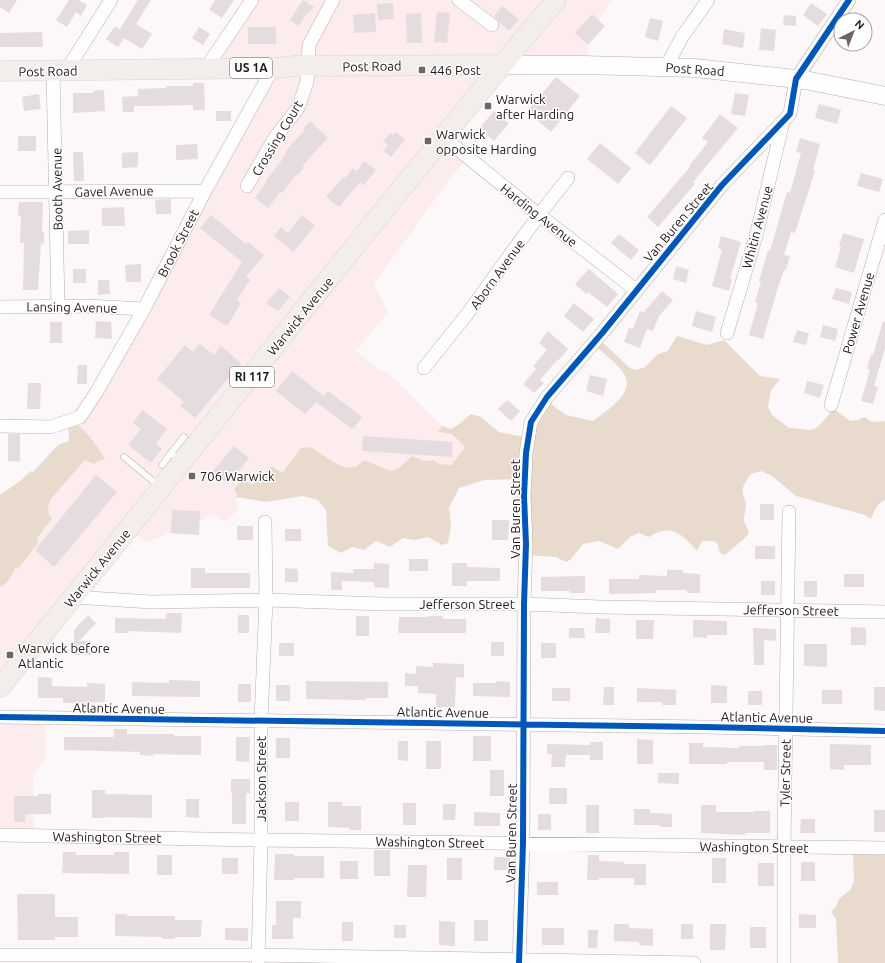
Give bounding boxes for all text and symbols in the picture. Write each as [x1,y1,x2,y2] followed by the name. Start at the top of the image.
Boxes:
[833,12,873,52] north arrow
[853,17,867,32] text: N
[230,58,272,78] road number: US 1A
[342,58,402,74] street label: Post Road
[665,60,725,78] street label: Post Road
[18,63,78,79] street label: Post Road
[430,63,481,77] place label: 446 Post
[417,65,427,75] marker: 446 Post
[496,92,574,121] place label: Warwick after Harding
[249,98,305,178] street label: Crossing Court
[483,101,493,111] marker: Warwick after Harding
[436,127,537,156] place label: Warwick opposite Harding
[423,136,433,146] marker: Warwick opposite Harding
[49,147,65,231] street label: Booth Avenue
[641,179,715,265] street label: Van Buren Street
[498,181,580,249] street label: Harding Avenue
[74,183,154,199] street label: Gavel Avenue
[739,184,775,270] street label: Whitin Avenue
[155,207,201,279] street label: Brook Street
[467,236,527,312] street label: Aborn Avenue
[840,271,876,355] street label: Power Avenue
[264,274,336,358] street label: Warwick Avenue
[26,299,118,315] street label: Lansing Avenue
[230,367,274,387] road number: RI 117
[508,459,522,559] street label: Van Buren Street
[200,469,275,483] place label: 706 Warwick
[187,471,197,481] marker: 706 Warwick
[61,526,133,610] street label: Warwick Avenue
[419,597,515,611] street label: Jefferson Street
[743,602,839,618] street label: Jefferson Street
[18,641,110,670] place label: Warwick before Atlantic
[5,650,15,660] marker: Warwick before Atlantic
[73,700,165,716] street label: Atlantic Avenue
[397,704,489,720] street label: Atlantic Avenue
[721,709,813,725] street label: Atlantic Avenue
[254,736,268,822] street label: Jackson Street
[777,739,793,807] street label: Tyler Street
[503,783,519,883] street label: Van Buren Street
[52,829,162,845] street label: Washington Street
[375,834,485,850] street label: Washington Street
[699,839,809,855] street label: Washington Street

